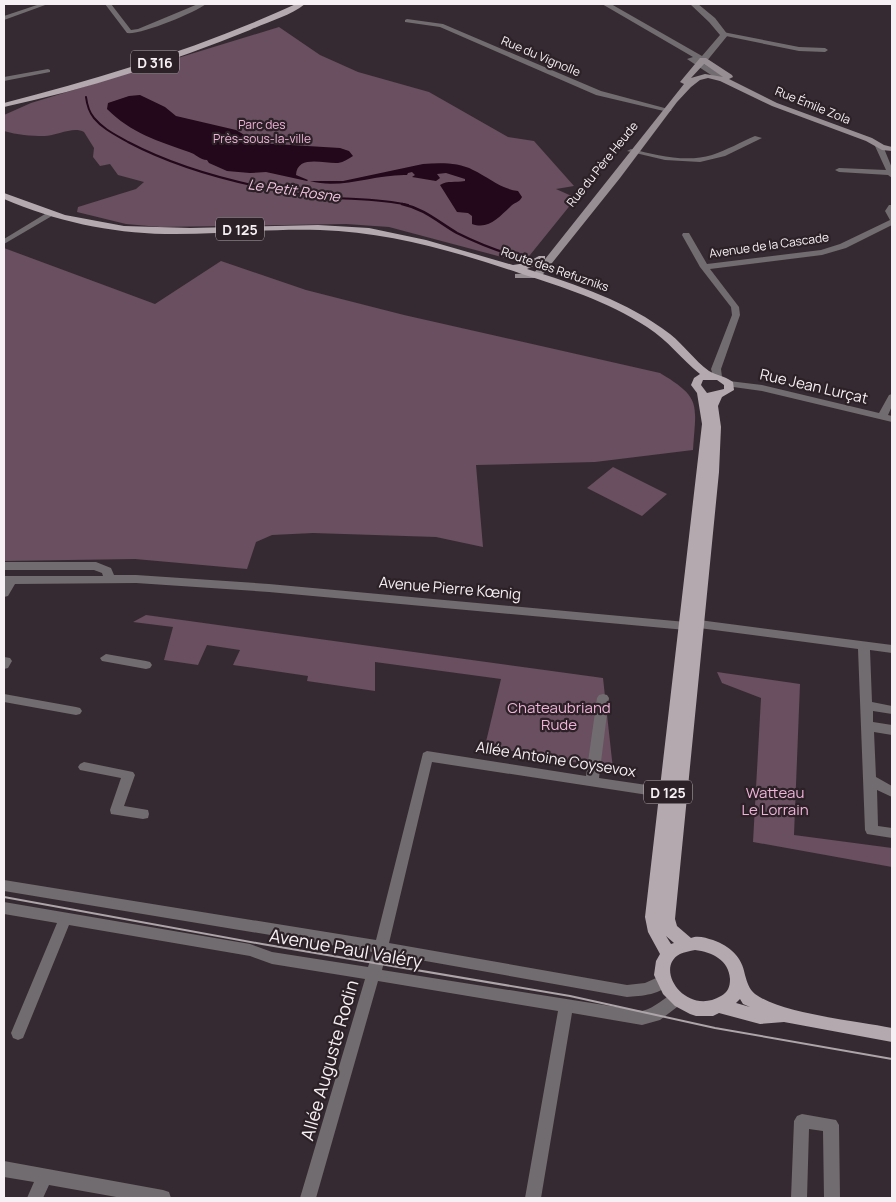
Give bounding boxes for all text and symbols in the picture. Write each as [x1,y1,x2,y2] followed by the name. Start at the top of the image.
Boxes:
[499,32,583,80] street label: Rue du Vignolle
[131,51,179,74] road number: D 316
[773,82,853,128] street label: Rue Émile Zola
[213,116,311,147] park label: Parc des Près-sous-la-ville
[562,118,642,210] street label: Rue du Père Heude
[247,174,342,206] water label: Le Petit Rosne
[216,218,264,240] road number: D 125
[708,228,830,262] street label: Avenue de la Cascade
[499,243,611,295] street label: Route des Refuzniks
[758,363,870,409] street label: Rue Jean Lurçat
[378,571,522,605] street label: Avenue Pierre Kœnig
[507,697,611,735] park label: Chateaubriand Rude
[475,736,638,782] street label: Allée Antoine Coysevox
[644,780,692,804] road number: D 125
[741,782,809,820] park label: Watteau Le Lorrain
[268,923,425,973] street label: Avenue Paul Valéry
[295,977,363,1143] street label: Allée Auguste Rodin

